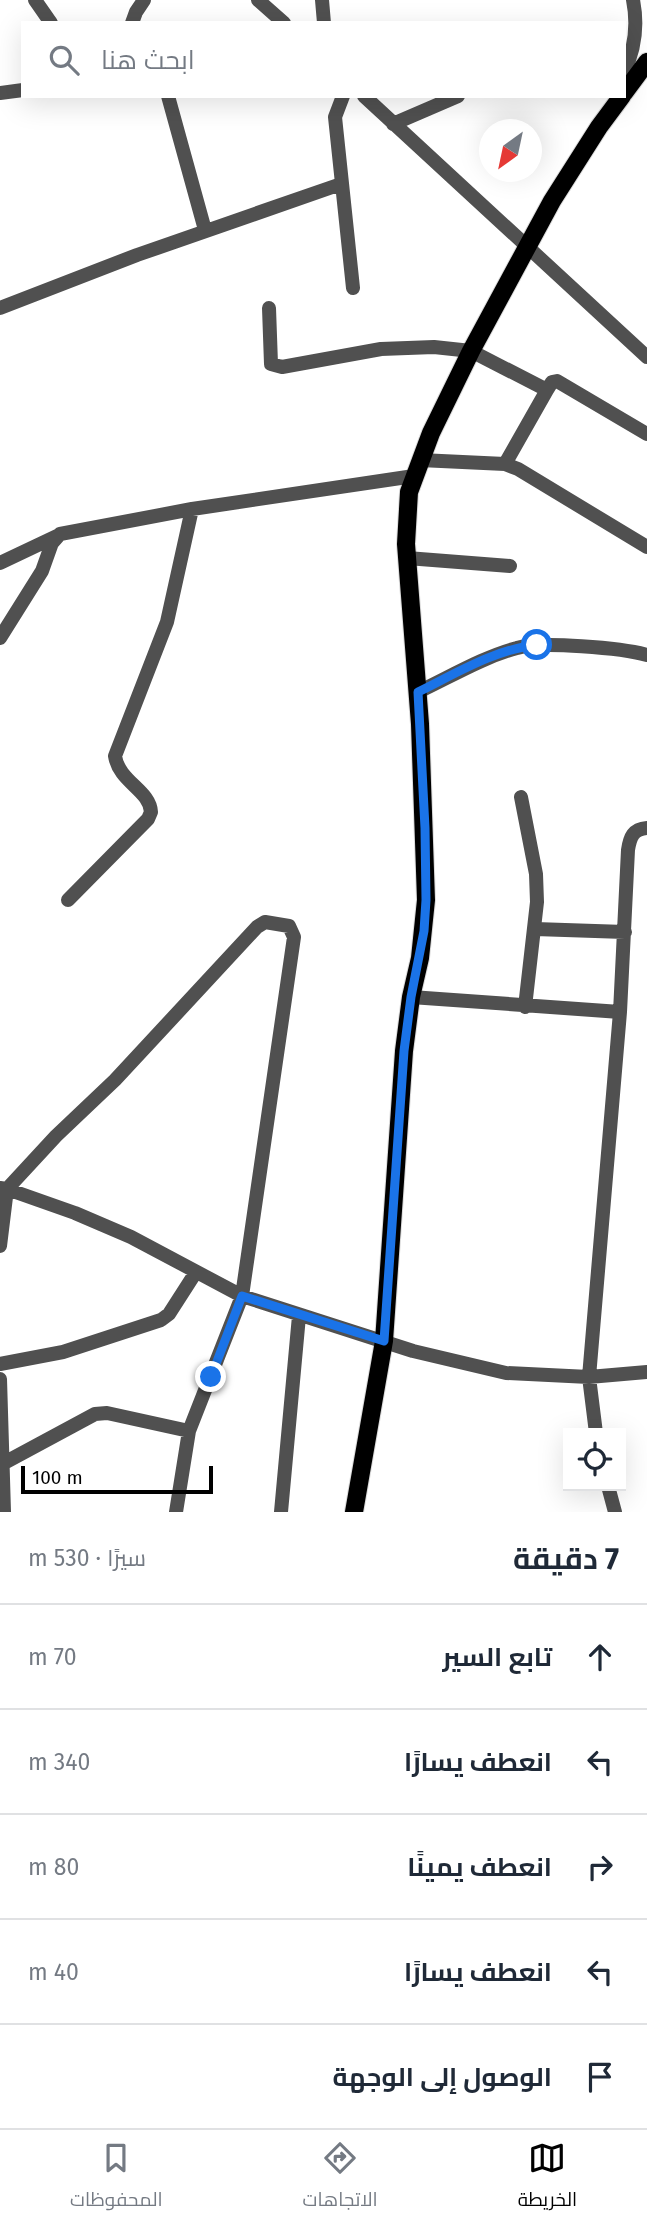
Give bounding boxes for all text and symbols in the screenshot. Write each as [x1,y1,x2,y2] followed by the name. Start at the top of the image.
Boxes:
[21,21,626,98] search box
[45,41,83,79] icon: search
[101,45,195,76] text: ابحث هنا
[479,119,542,182] north arrow
[521,629,552,660] route start
[195,1361,226,1392] route end
[563,1428,626,1491] map controls
[563,1428,626,1491] button: locate
[21,1463,214,1495] scale bar
[32,1466,83,1489] text: 100 m
[513,1541,619,1577] text: 7 دقيقة
[28,1544,146,1572] text: سيرًا · 530 m
[581,1638,619,1676] icon: ahead
[442,1642,552,1673] text: تابع السير
[28,1643,77,1671] text: 70 m
[581,1743,619,1781] icon: left
[404,1747,552,1778] text: انعطف يسارًا
[28,1748,90,1776] text: 340 m
[581,1848,619,1886] icon: right
[407,1852,552,1883] text: انعطف يمينًا
[28,1853,79,1881] text: 80 m
[581,1953,619,1991] icon: left
[404,1957,552,1988] text: انعطف يسارًا
[28,1958,79,1986] text: 40 m
[581,2058,619,2096] icon: arrive
[333,2062,552,2093] text: الوصول إلى الوجهة
[70,2139,163,2217] tab: المحفوظات
[302,2139,378,2217] tab: الاتجاهات
[518,2139,577,2217] tab: الخريطة

